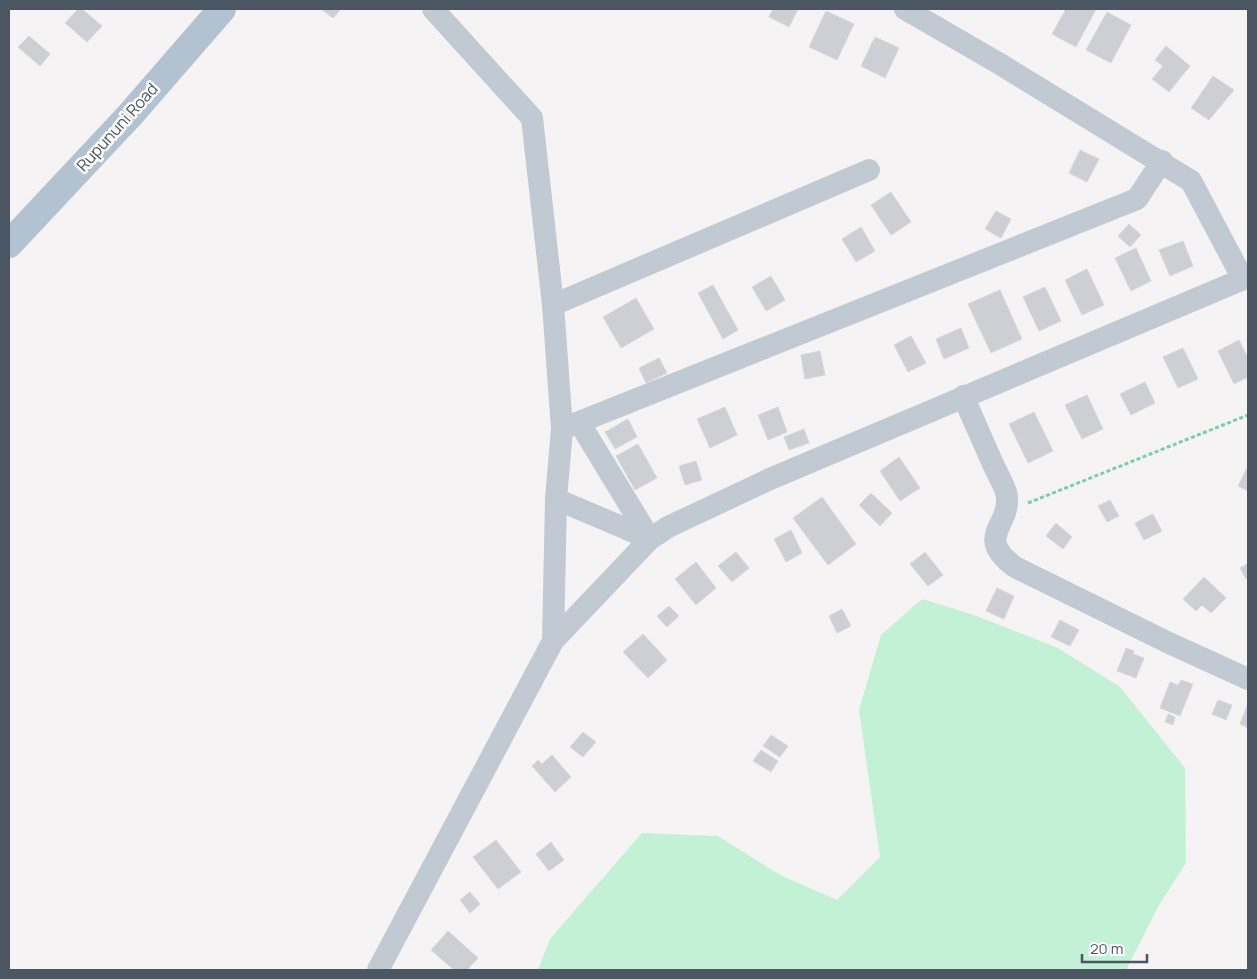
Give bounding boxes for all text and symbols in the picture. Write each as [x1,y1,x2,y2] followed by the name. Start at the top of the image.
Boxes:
[71,78,163,176] street label: Rupununi Road
[1082,932,1147,964] scale bar
[1090,938,1123,959] text: 20 m

